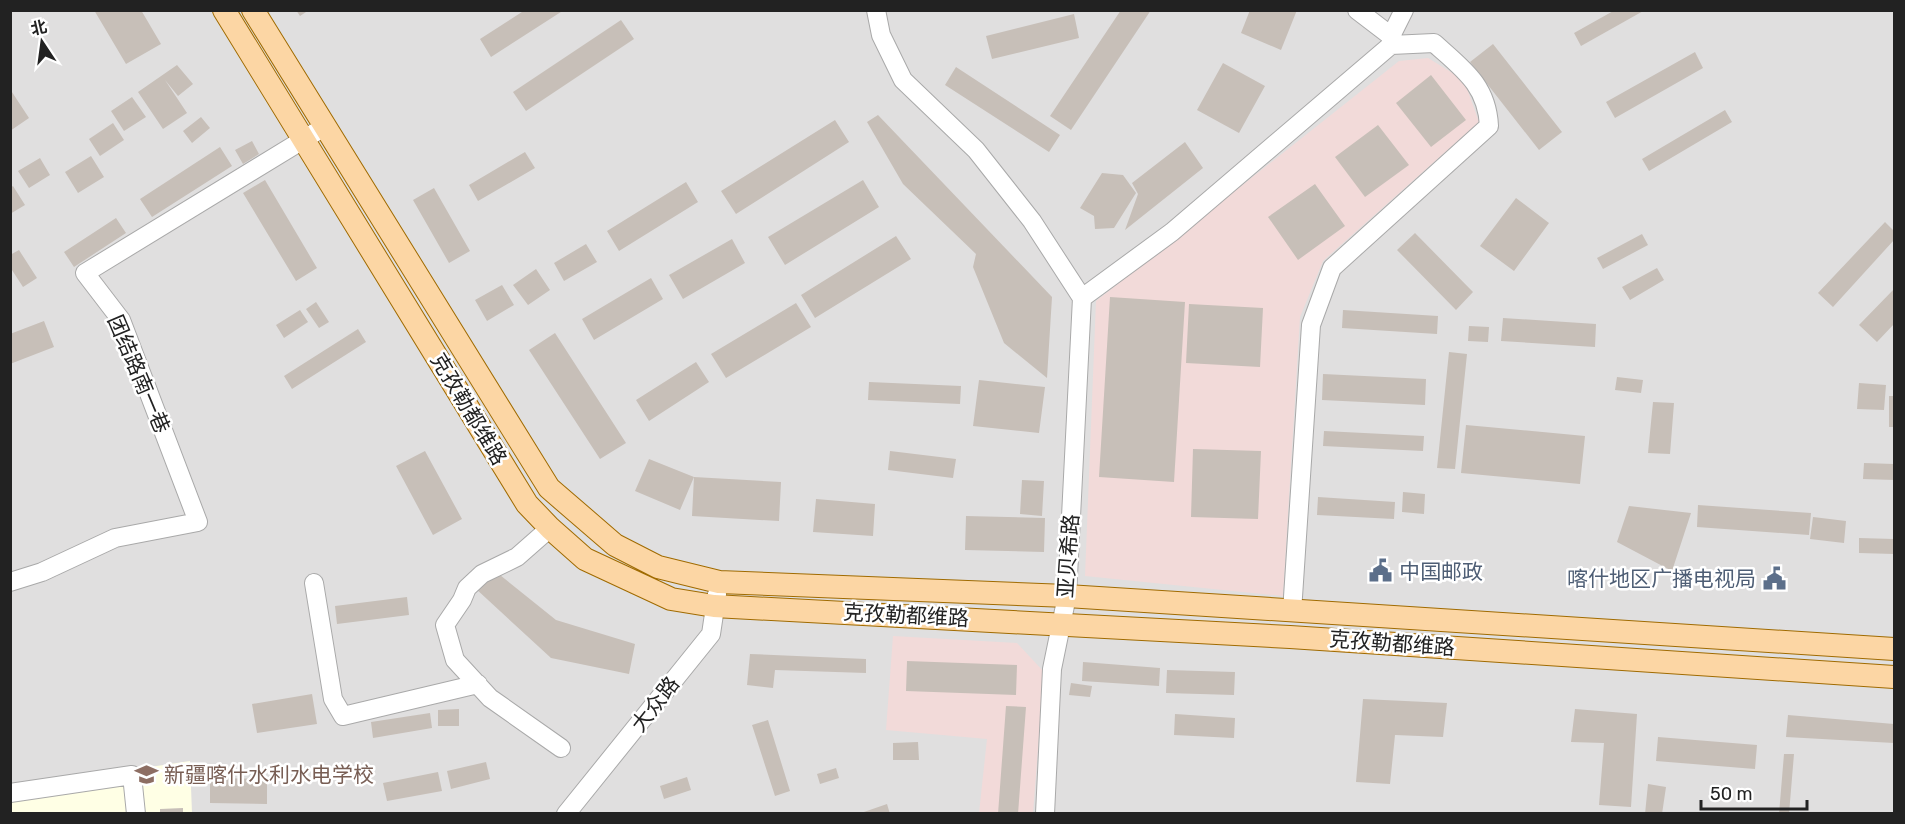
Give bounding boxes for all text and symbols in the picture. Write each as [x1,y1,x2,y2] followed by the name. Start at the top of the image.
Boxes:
[12,12,72,72] north arrow
[29,17,49,39] text: 北
[103,311,175,437] street label: 团结路南一巷
[426,349,512,469] street label: 克孜勒都维路
[1053,513,1083,599] street label: 亚贝希路
[1368,558,1394,584] public building icon: 中国邮政
[1399,559,1483,584] place label: 中国邮政
[1761,565,1787,591] public building icon: 喀什地区广播电视局
[1567,566,1756,591] place label: 喀什地区广播电视局
[842,599,970,631] street label: 克孜勒都维路
[1328,626,1456,660] street label: 克孜勒都维路
[626,671,684,737] street label: 大众路
[133,761,159,787] school or university icon: 新疆喀什水利水电学校
[164,762,374,787] place label: 新疆喀什水利水电学校
[1701,773,1808,811] scale bar
[1710,783,1753,805] text: 50 m

